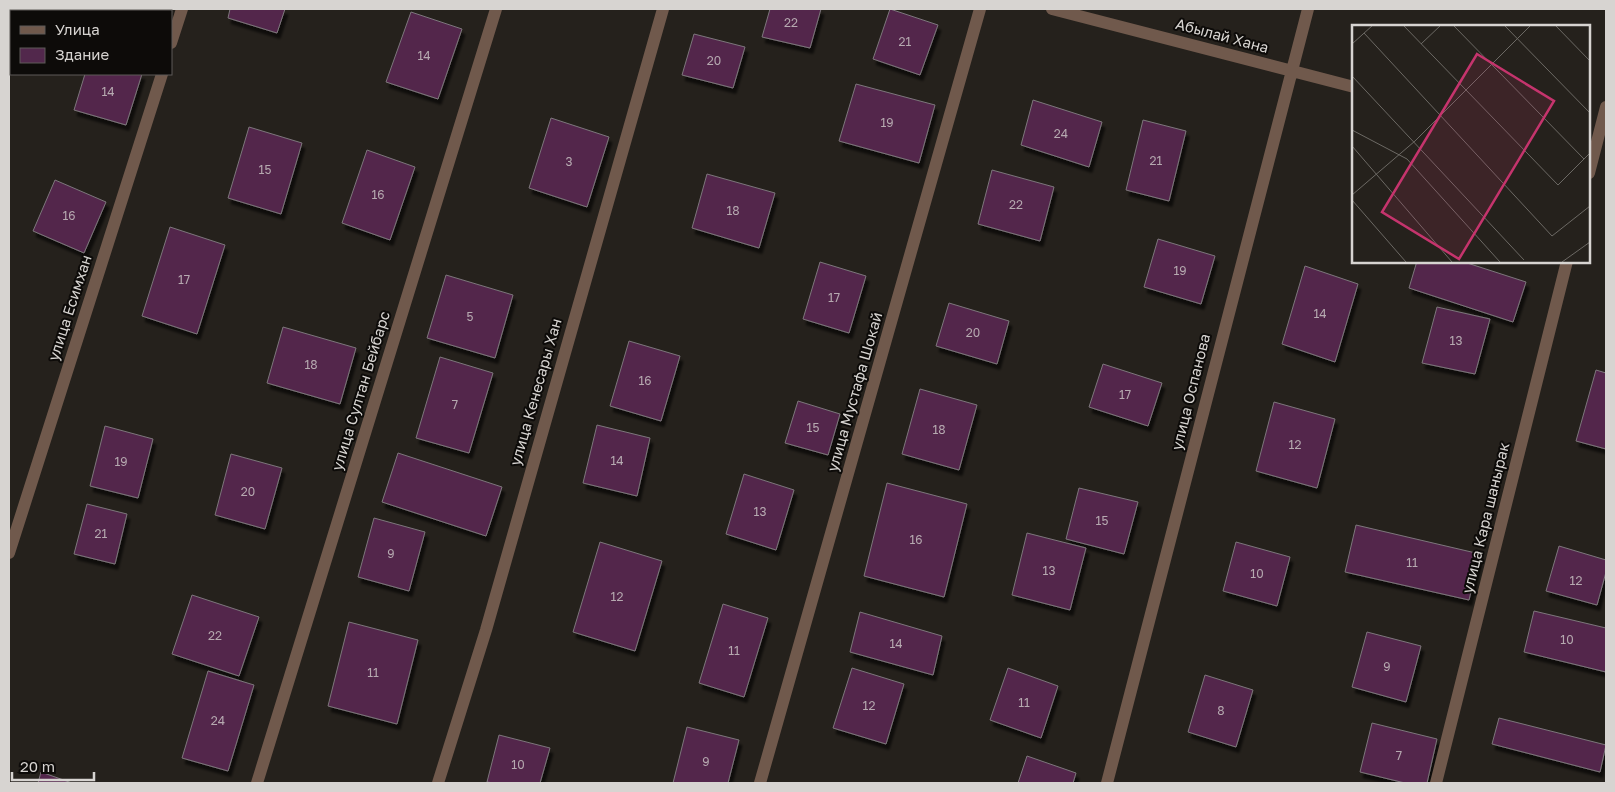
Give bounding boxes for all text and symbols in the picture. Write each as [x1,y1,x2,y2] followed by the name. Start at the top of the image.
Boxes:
[10,10,172,75] legend
[1174,14,1271,56] street label: Абылай Хана
[784,15,798,30] house number: 22
[55,20,100,38] text: Улица
[1352,25,1590,262] inset map
[899,34,912,49] house number: 21
[55,45,109,63] text: Здание
[417,48,431,63] house number: 14
[707,53,721,68] house number: 20
[101,84,115,99] house number: 14
[880,115,894,130] house number: 19
[1054,126,1068,141] house number: 24
[1150,153,1163,168] house number: 21
[565,154,573,169] house number: 3
[259,162,271,177] house number: 15
[371,187,385,202] house number: 16
[1009,197,1023,212] house number: 22
[726,203,740,218] house number: 18
[62,208,76,223] house number: 16
[43,252,95,363] street label: улица Есимхан
[1173,263,1187,278] house number: 19
[178,272,190,287] house number: 17
[828,290,840,305] house number: 17
[1313,306,1327,321] house number: 14
[327,309,393,473] street label: улица Султан Бейбарс
[467,309,474,324] house number: 5
[823,310,885,474] street label: улица Мустафа Шокай
[505,316,565,467] street label: улица Кенесары Хан
[966,325,980,340] house number: 20
[1167,332,1213,452] street label: улица Оспанова
[1450,333,1462,348] house number: 13
[304,357,318,372] house number: 18
[638,373,652,388] house number: 16
[1119,387,1131,402] house number: 17
[452,397,458,412] house number: 7
[807,420,819,435] house number: 15
[932,422,946,437] house number: 18
[1289,437,1301,452] house number: 12
[1458,440,1513,595] street label: улица Кара шанырак
[610,453,624,468] house number: 14
[114,454,128,469] house number: 19
[241,484,255,499] house number: 20
[754,504,766,519] house number: 13
[1096,513,1108,528] house number: 15
[95,526,108,541] house number: 21
[909,532,923,547] house number: 16
[387,546,395,561] house number: 9
[1406,555,1418,570] house number: 11
[1043,563,1055,578] house number: 13
[1250,566,1264,581] house number: 10
[1570,573,1582,588] house number: 12
[611,589,623,604] house number: 12
[208,628,222,643] house number: 22
[1560,632,1574,647] house number: 10
[889,636,903,651] house number: 14
[728,643,740,658] house number: 11
[1383,659,1391,674] house number: 9
[367,665,379,680] house number: 11
[1018,695,1030,710] house number: 11
[863,698,875,713] house number: 12
[1217,703,1225,718] house number: 8
[211,713,225,728] house number: 24
[1396,748,1402,763] house number: 7
[12,750,95,782] scale bar
[702,754,710,769] house number: 9
[20,757,55,775] text: 20 m
[511,757,525,772] house number: 10

